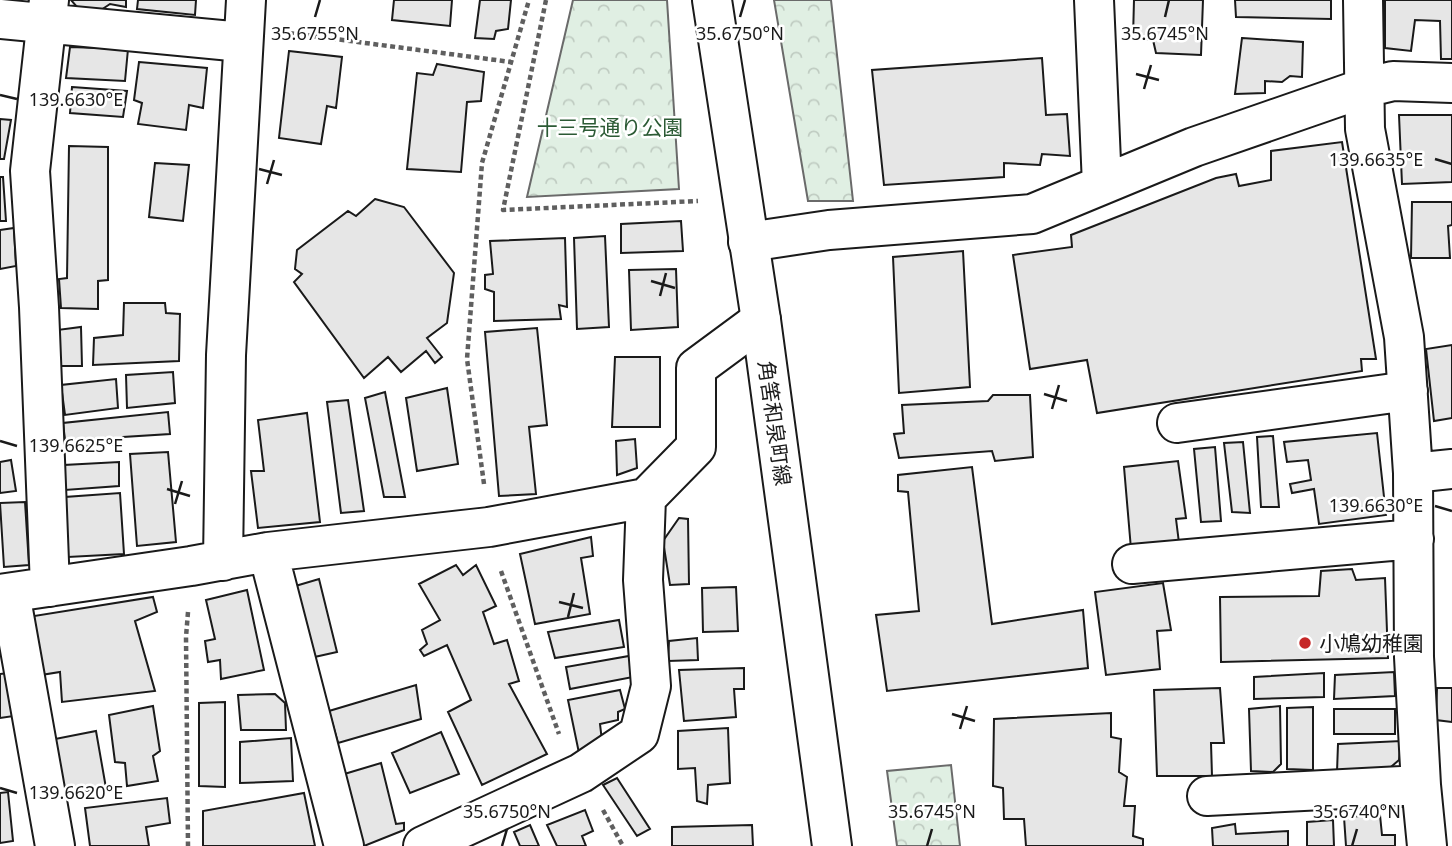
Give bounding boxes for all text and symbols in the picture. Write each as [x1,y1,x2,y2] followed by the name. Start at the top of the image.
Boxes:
[271,21,359,45] text: 35.6755°N
[696,21,784,45] text: 35.6750°N
[1121,21,1209,45] text: 35.6745°N
[29,87,123,111] text: 139.6630°E
[537,113,684,141] park label: 十三号通り公園
[1329,147,1423,171] text: 139.6635°E
[752,359,798,487] street label: 角筈和泉町線
[29,433,123,457] text: 139.6625°E
[1329,493,1423,517] text: 139.6630°E
[1319,629,1424,657] place label: 小鳩幼稚園
[1297,635,1313,651] marker: 小鳩幼稚園
[29,780,123,804] text: 139.6620°E
[463,799,551,823] text: 35.6750°N
[888,799,976,823] text: 35.6745°N
[1313,799,1401,823] text: 35.6740°N

